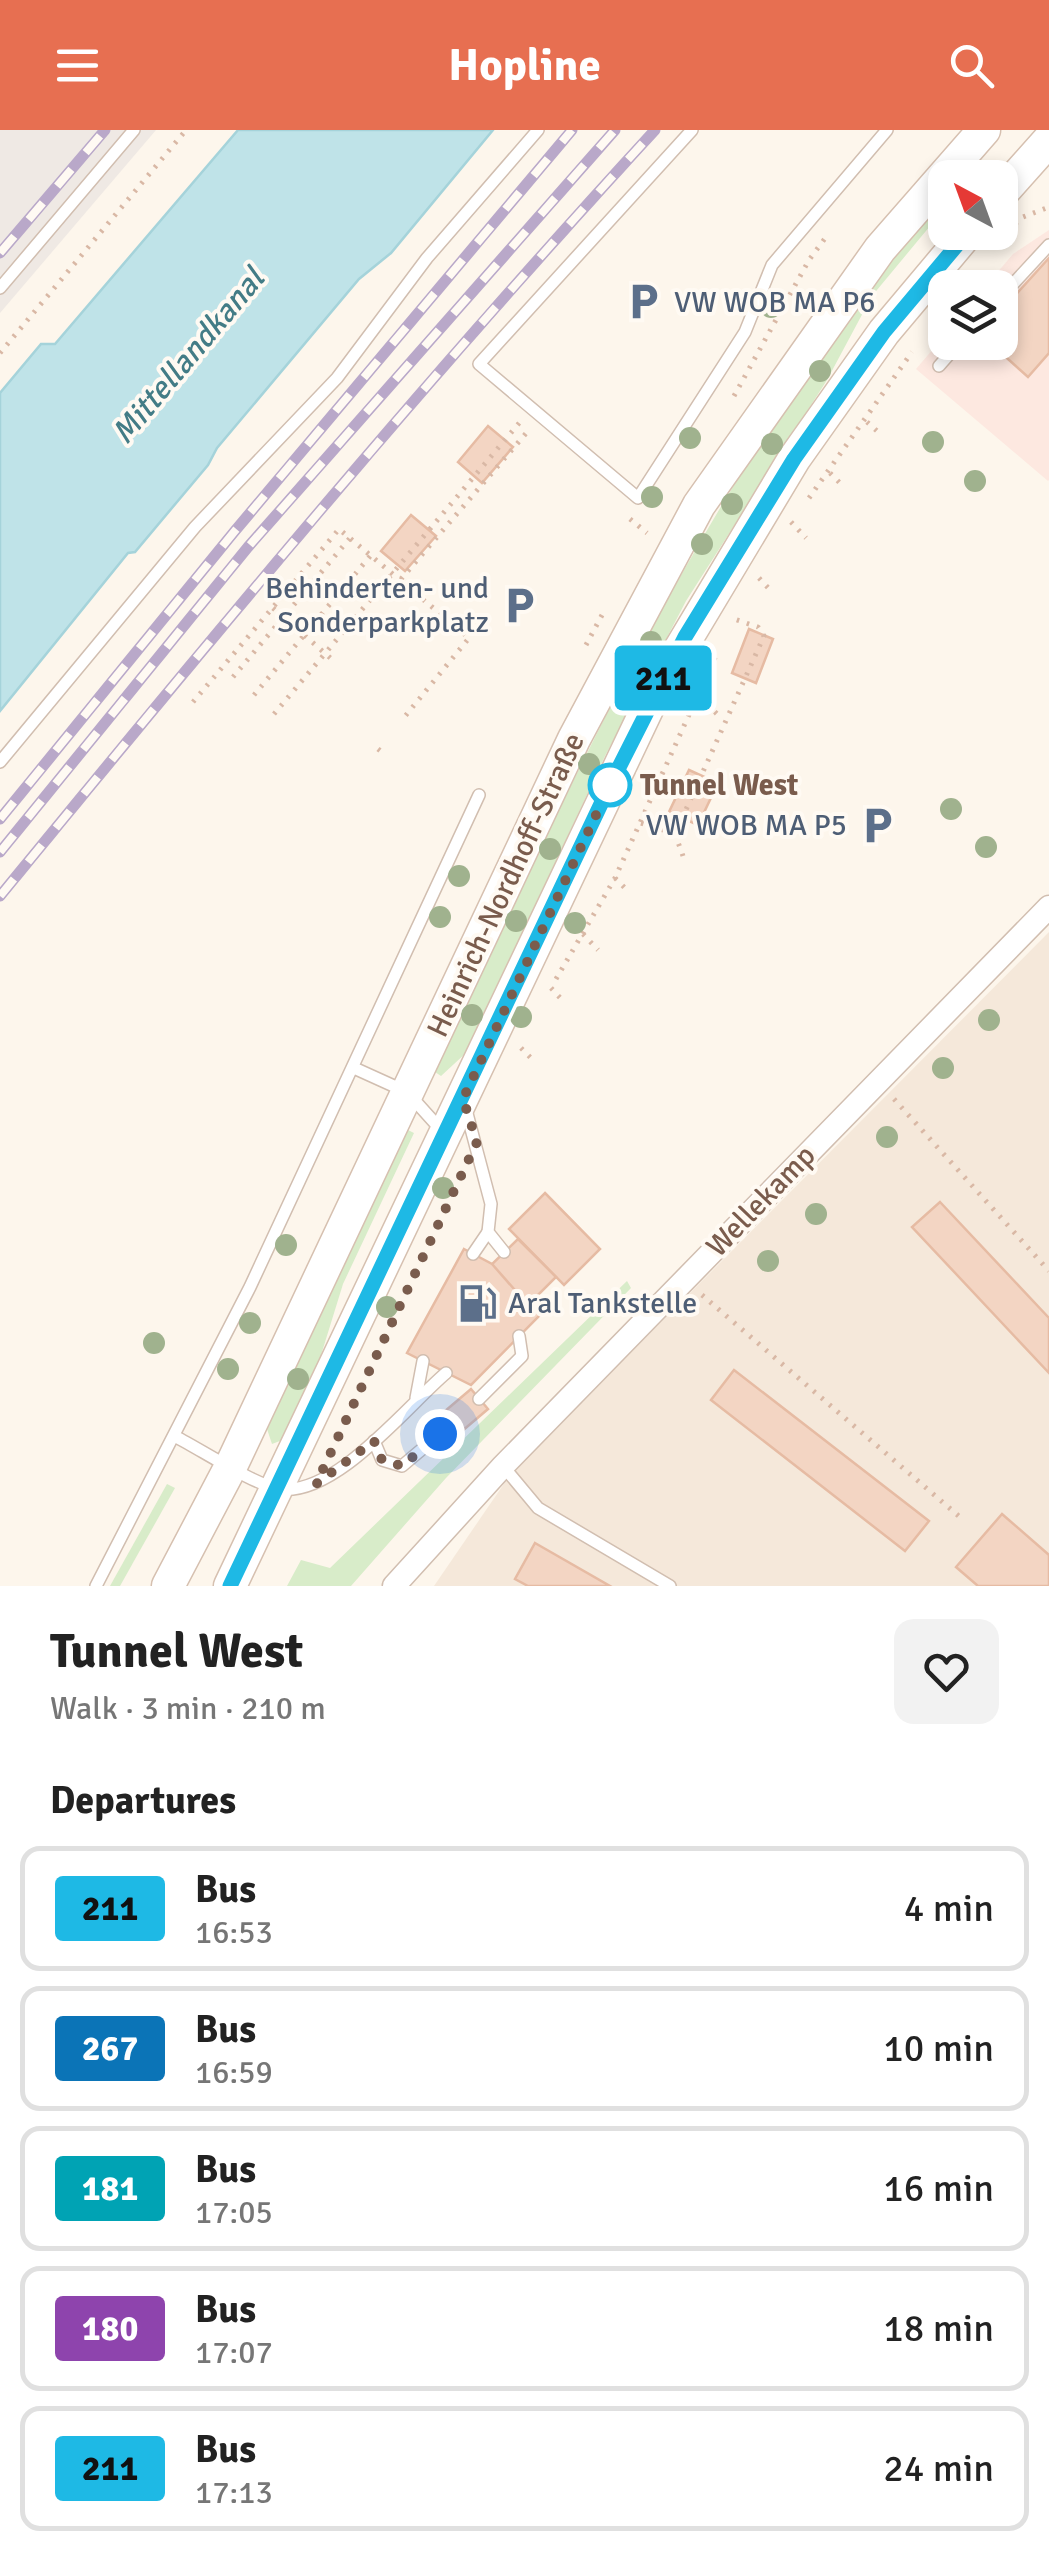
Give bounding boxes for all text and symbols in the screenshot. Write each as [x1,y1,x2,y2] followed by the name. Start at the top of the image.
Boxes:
[50,38,105,93] icon: menu
[448,38,601,93] text: Hopline
[944,38,999,93] icon: search
[928,160,1018,250] north arrow
[928,160,1018,360] map controls
[103,258,274,452] water label: Mittellandkanal
[928,270,1018,360] button: layers
[623,281,665,323] parking icon: VW WOB MA P6
[674,284,876,321] place label: VW WOB MA P6
[265,570,489,641] place label: Behinderten- und Sonderparkplatz
[498,584,540,626] parking icon: Behinderten- und Sonderparkplatz
[606,646,720,710] line badge: 211
[635,657,691,700] text: 211
[419,727,593,1043] street label: Heinrich-Nordhoff-Straße
[589,764,631,806] marker: Tunnel West
[640,767,798,804] place label: Tunnel West
[856,804,898,846] parking icon: VW WOB MA P5
[646,807,847,844] place label: VW WOB MA P5
[699,1137,823,1265] street label: Wellekamp
[457,1282,499,1324] fuel station icon: Aral Tankstelle
[508,1285,697,1322] place label: Aral Tankstelle
[415,1409,465,1459] your location
[894,1619,999,1724] button: heart
[50,1622,303,1681] text: Tunnel West
[50,1689,326,1728] text: Walk · 3 min · 210 m
[50,1777,236,1824] text: Departures
[195,1866,256,1913] text: Bus
[904,1885,994,1932] text: 4 min
[82,1887,138,1930] text: 211
[195,1913,273,1952] text: 16:53
[195,2006,256,2053] text: Bus
[883,2025,994,2072] text: 10 min
[82,2027,138,2070] text: 267
[195,2053,273,2092] text: 16:59
[195,2146,256,2193] text: Bus
[883,2165,994,2212] text: 16 min
[82,2167,138,2210] text: 181
[195,2193,273,2232] text: 17:05
[195,2286,256,2333] text: Bus
[883,2305,994,2352] text: 18 min
[82,2307,138,2350] text: 180
[195,2333,273,2372] text: 17:07
[195,2426,256,2473] text: Bus
[883,2445,994,2492] text: 24 min
[82,2447,138,2490] text: 211
[195,2473,273,2512] text: 17:13

